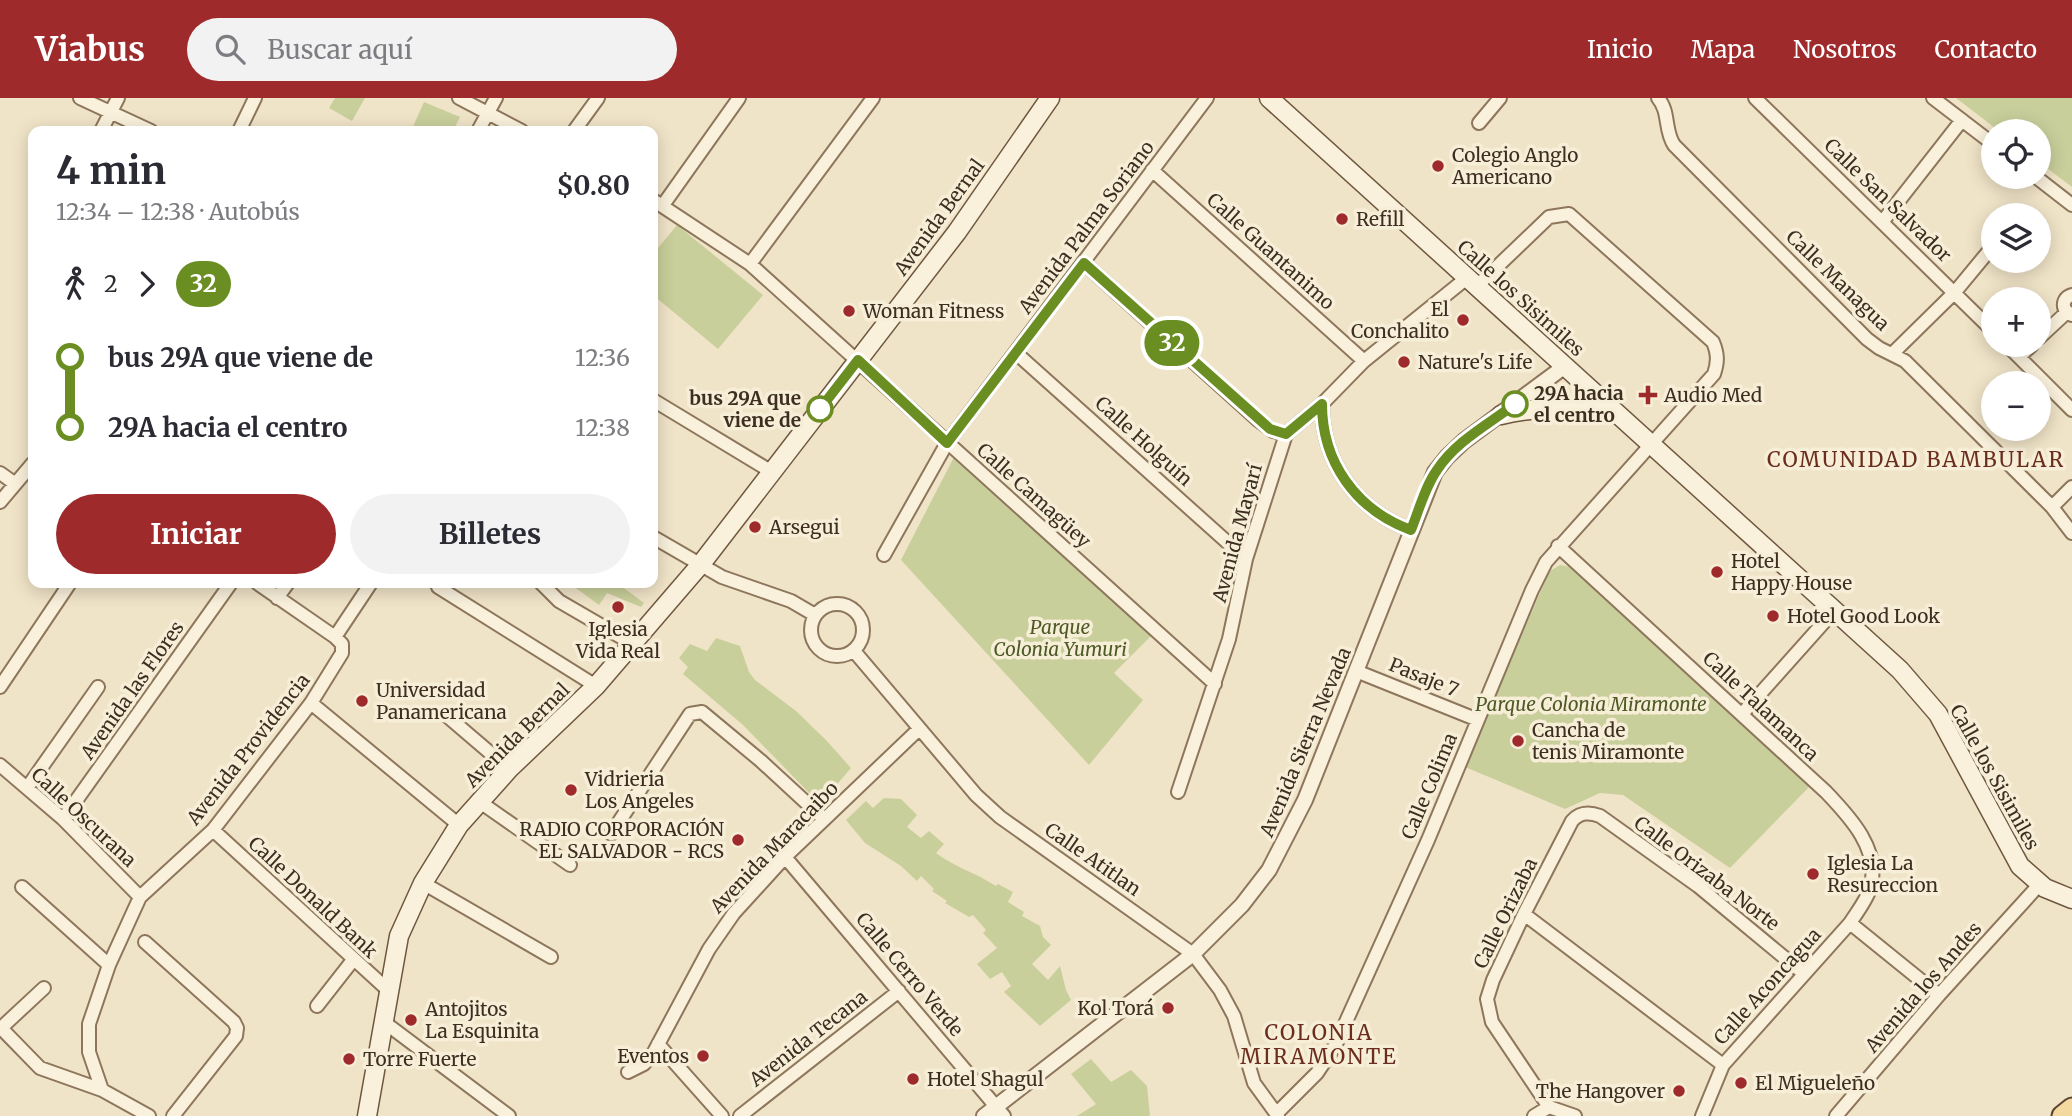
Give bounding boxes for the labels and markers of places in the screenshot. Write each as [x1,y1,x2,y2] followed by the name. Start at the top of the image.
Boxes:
[1451,143,1578,189] place label: Colegio Anglo Americano
[1430,158,1446,174] marker: Colegio Anglo Americano
[1356,207,1405,231] place label: Refill
[1334,211,1350,227] marker: Refill
[1351,297,1449,343] place label: El Conchalito
[862,299,1004,323] place label: Woman Fitness
[841,303,857,319] marker: Woman Fitness
[1455,312,1471,328] marker: El Conchalito
[1418,350,1532,374] place label: Nature's Life
[1396,354,1412,370] marker: Nature's Life
[1534,381,1624,427] place label: 29A hacia el centro
[1663,383,1762,407] place label: Audio Med
[1638,385,1658,405] marker: Audio Med
[689,386,801,432] place label: bus 29A que viene de
[1502,391,1528,417] marker: 29A hacia el centro
[807,396,833,422] marker: bus 29A que viene de
[768,515,840,539] place label: Arsegui
[747,519,763,535] marker: Arsegui
[1731,549,1852,595] place label: Hotel Happy House
[1709,564,1725,580] marker: Hotel Happy House
[610,599,626,615] marker: Iglesia Vida Real
[1787,604,1940,628] place label: Hotel Good Look
[1765,608,1781,624] marker: Hotel Good Look
[575,617,660,663] place label: Iglesia Vida Real
[376,678,507,724] place label: Universidad Panamericana
[354,693,370,709] marker: Universidad Panamericana
[1532,718,1684,764] place label: Cancha de tenis Miramonte
[1510,733,1526,749] marker: Cancha de tenis Miramonte
[584,767,694,813] place label: Vidrieria Los Angeles
[563,782,579,798] marker: Vidrieria Los Angeles
[519,817,724,863] place label: RADIO CORPORACIÓN EL SALVADOR - RCS
[730,832,746,848] marker: RADIO CORPORACIÓN EL SALVADOR - RCS
[1827,851,1939,897] place label: Iglesia La Resureccion
[1805,866,1821,882] marker: Iglesia La Resureccion
[1077,996,1154,1020] place label: Kol Torá
[424,997,539,1043] place label: Antojitos La Esquinita
[1160,1000,1176,1016] marker: Kol Torá
[403,1012,419,1028] marker: Antojitos La Esquinita
[617,1044,689,1068] place label: Eventos
[363,1047,476,1071] place label: Torre Fuerte
[695,1048,711,1064] marker: Eventos
[341,1051,357,1067] marker: Torre Fuerte
[927,1067,1044,1091] place label: Hotel Shagul
[905,1071,921,1087] marker: Hotel Shagul
[1755,1071,1875,1095] place label: El Migueleño
[1733,1075,1749,1091] marker: El Migueleño
[1536,1079,1665,1103] place label: The Hangover
[1671,1083,1687,1099] marker: The Hangover

